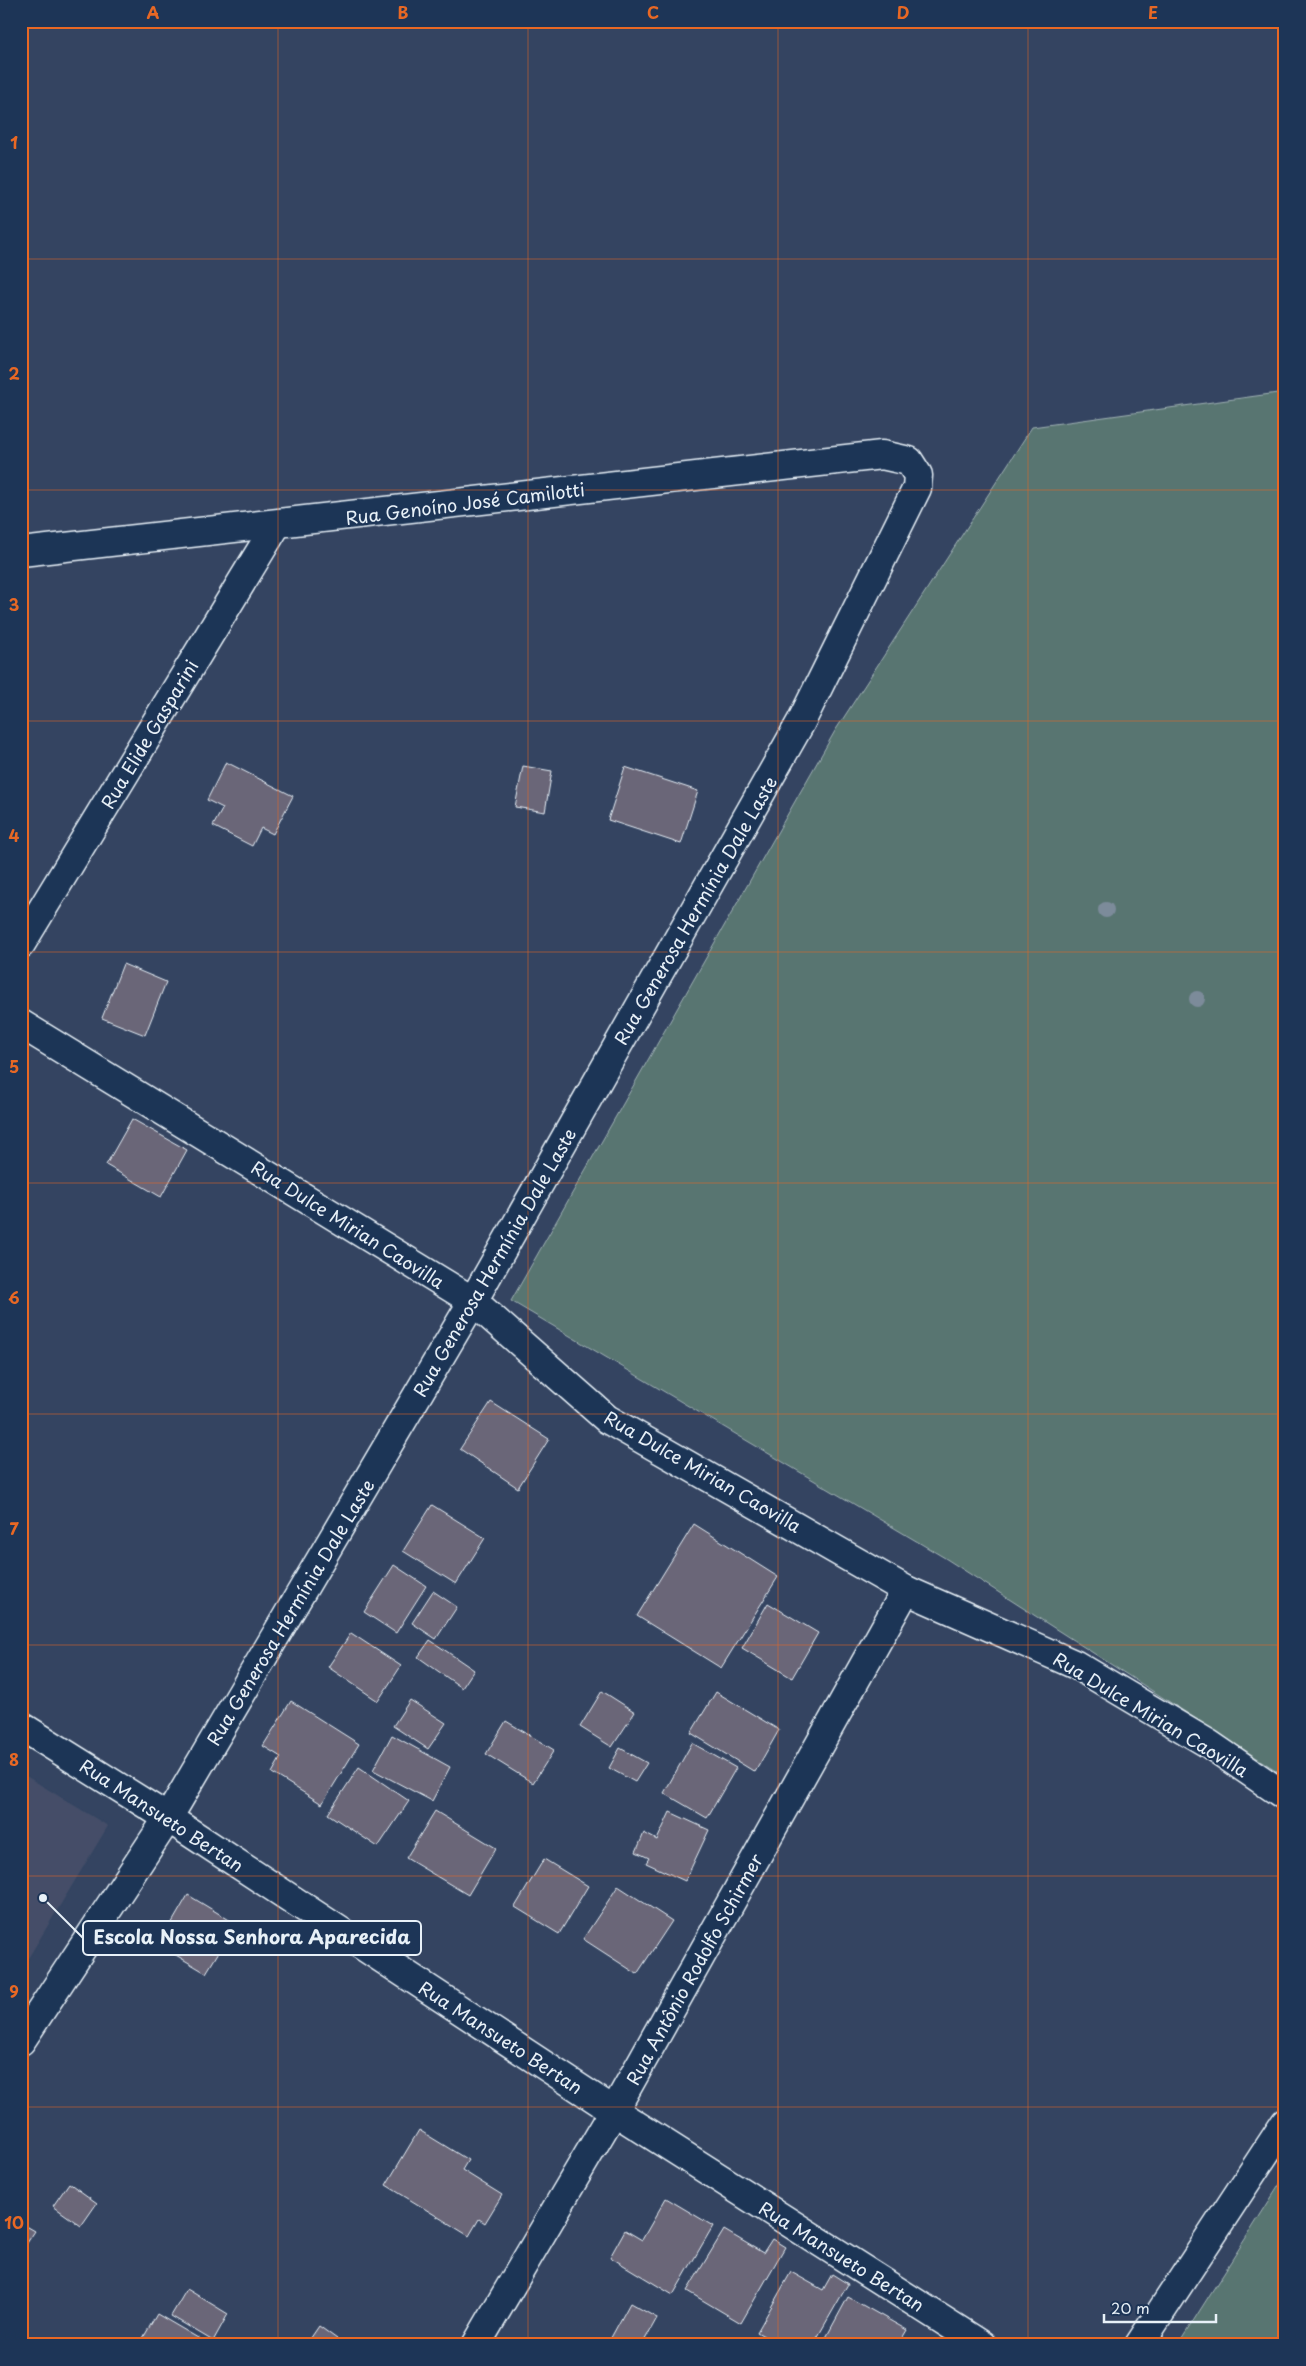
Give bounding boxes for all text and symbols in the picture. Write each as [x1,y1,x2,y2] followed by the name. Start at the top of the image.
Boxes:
[147,0,160,24] text: A
[398,0,409,24] text: B
[647,0,659,24] text: C
[897,0,909,24] text: D
[1148,0,1158,24] text: E
[10,130,18,154] text: 1
[8,361,20,385] text: 2
[344,475,586,531] street label: Rua Genoíno José Camilotti
[9,592,19,616] text: 3
[94,654,204,814] street label: Rua Elide Gasparini
[607,771,783,1049] street label: Rua Generosa Hermínia Dale Laste
[9,823,20,847] text: 4
[9,1054,19,1078] text: 5
[406,1123,582,1401] street label: Rua Generosa Hermínia Dale Laste
[246,1153,450,1295] street label: Rua Dulce Mirian Caovilla
[8,1285,20,1309] text: 6
[600,1404,807,1539] street label: Rua Dulce Mirian Caovilla
[200,1474,380,1750] street label: Rua Generosa Hermínia Dale Laste
[9,1516,19,1540] text: 7
[1048,1645,1254,1783] street label: Rua Dulce Mirian Caovilla
[9,1747,19,1771] text: 8
[75,1752,249,1878] street label: Rua Mansueto Bertan
[619,1848,769,2090] street label: Rua Antônio Rodolfo Schirmer
[83,1921,421,1955] callout: Escola Nossa Senhora Aparecida
[94,1922,410,1950] text: Escola Nossa Senhora Aparecida
[414,1974,588,2100] street label: Rua Mansueto Bertan
[9,1979,19,2003] text: 9
[754,2194,930,2318] street label: Rua Mansueto Bertan
[4,2210,24,2234] text: 10
[1104,2291,1216,2323] scale bar
[1111,2296,1150,2319] text: 20 m

